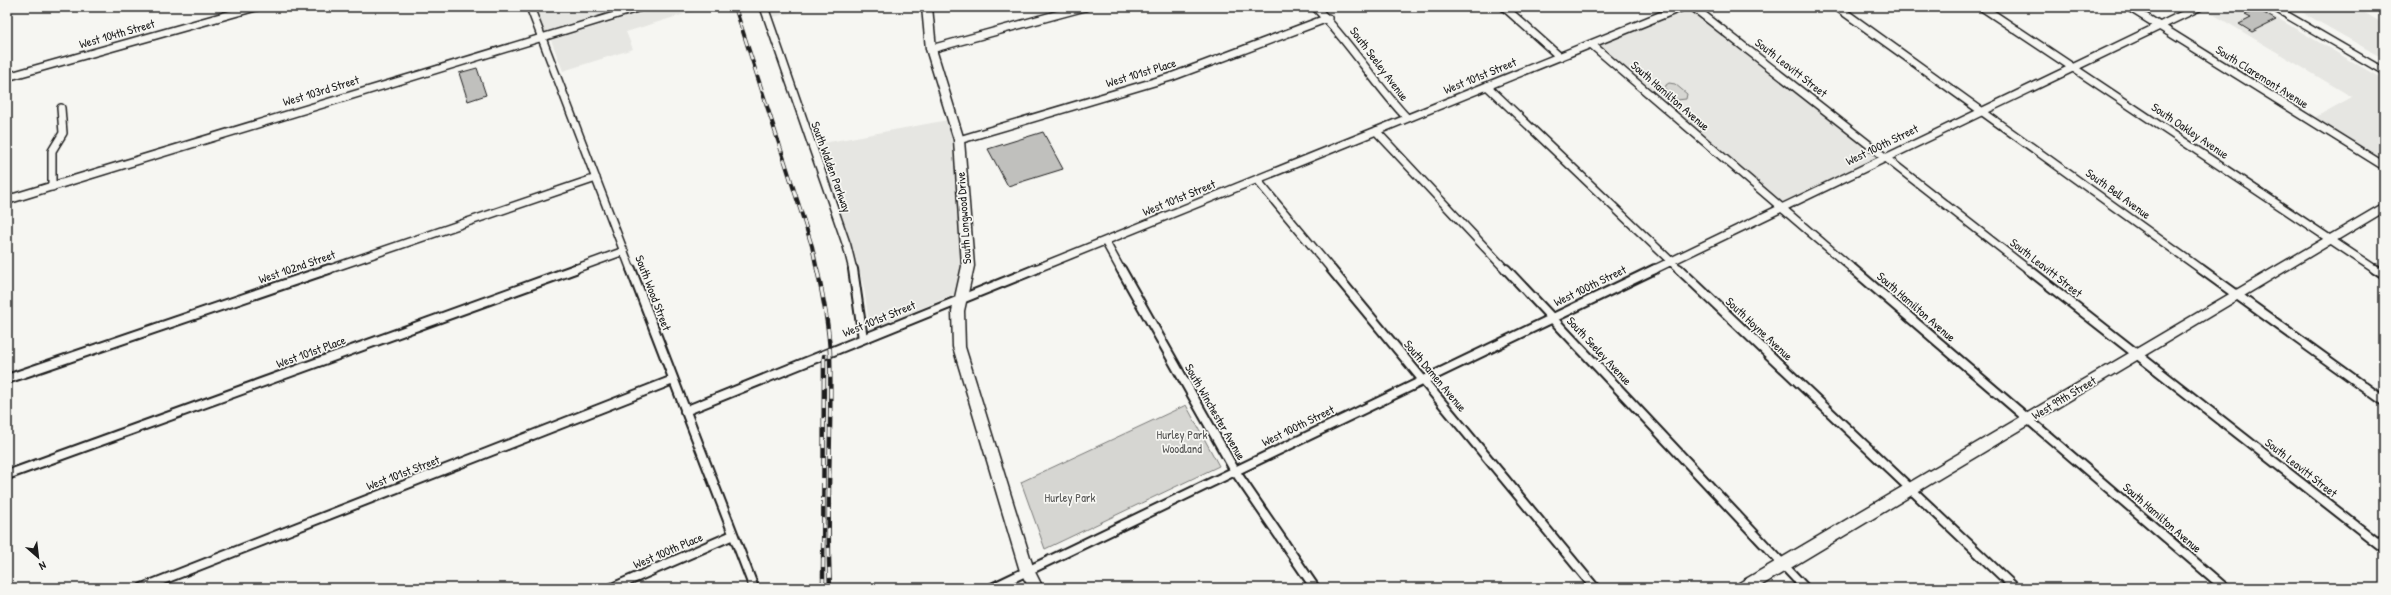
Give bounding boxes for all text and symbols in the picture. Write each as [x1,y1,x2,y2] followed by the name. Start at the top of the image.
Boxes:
[77,14,157,52] street label: West 104th Street
[1346,23,1413,104] street label: South Seeley Avenue
[1752,34,1832,102] street label: South Leavitt Street
[2213,41,2312,112] street label: South Claremont Avenue
[1441,53,1520,98] street label: West 101st Street
[1104,54,1178,91] street label: West 101st Place
[1627,57,1713,135] street label: South Hamilton Avenue
[281,71,362,110] street label: West 103rd Street
[2148,98,2232,163] street label: South Oakley Avenue
[807,119,856,215] street label: South Walden Parkway
[1843,119,1922,169] street label: West 100th Street
[2082,164,2154,223] street label: South Bell Avenue
[952,171,975,265] street label: South Longwood Drive
[1140,175,1219,220] street label: West 101st Street
[2007,234,2087,302] street label: South Leavitt Street
[256,245,338,288] street label: West 102nd Street
[631,253,676,334] street label: South Wood Street
[1551,260,1630,310] street label: West 100th Street
[1873,268,1959,346] street label: South Hamilton Avenue
[1722,293,1797,364] street label: South Hoyne Avenue
[840,296,919,341] street label: West 101st Street
[1563,313,1636,389] street label: South Seeley Avenue
[274,331,348,372] street label: West 101st Place
[1400,336,1471,415] street label: South Damen Avenue
[1181,361,1250,463] street label: South Winchester Avenue
[2028,371,2100,423] street label: West 99th Street
[1259,400,1338,450] street label: West 100th Street
[1157,426,1207,457] park label: Hurley Park Woodland
[2262,434,2342,502] street label: South Leavitt Street
[364,450,443,494] street label: West 101st Street
[2119,479,2205,557] street label: South Hamilton Avenue
[1045,489,1095,506] park label: Hurley Park
[631,528,705,573] street label: West 100th Place
[18,537,58,577] north arrow
[37,558,49,573] text: N

